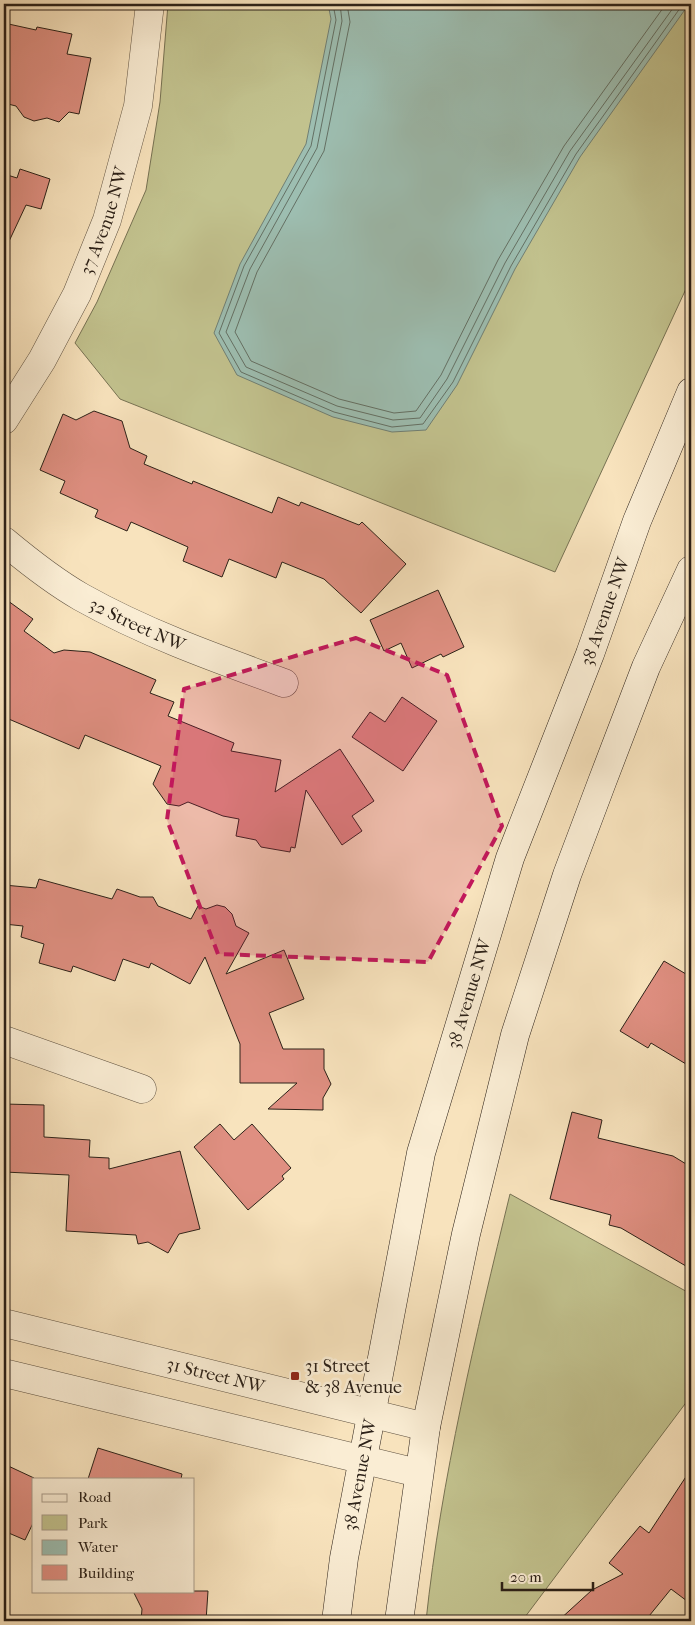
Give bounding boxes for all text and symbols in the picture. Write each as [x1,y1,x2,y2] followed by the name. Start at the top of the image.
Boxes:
[75,163,132,278] street label: 37 Avenue NW
[576,553,634,669] street label: 38 Avenue NW
[86,593,190,656] street label: 32 Street NW
[443,935,496,1051] street label: 38 Avenue NW
[164,1353,268,1398] street label: 31 Street NW
[305,1356,402,1398] place label: 31 Street & 38 Avenue
[289,1370,301,1382] marker: 31 Street & 38 Avenue
[339,1416,381,1533] street label: 38 Avenue NW
[32,1478,195,1592] legend
[78,1488,112,1506] text: Road
[78,1514,108,1532] text: Park
[77,1538,118,1556] text: Water
[502,1560,594,1592] scale bar
[78,1564,135,1582] text: Building
[510,1568,542,1586] text: 20 m

